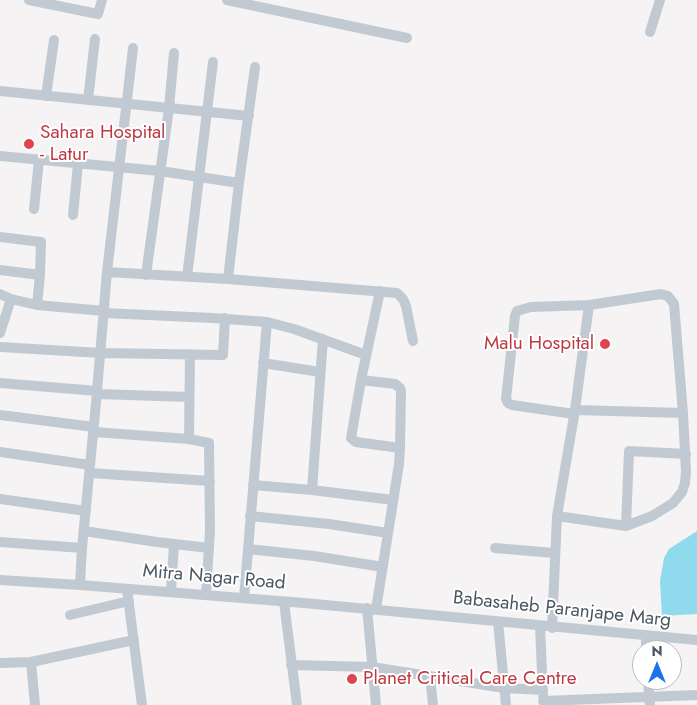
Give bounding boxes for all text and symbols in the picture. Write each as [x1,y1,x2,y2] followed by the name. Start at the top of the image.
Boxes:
[40,122,165,166] place label: Sahara Hospital - Latur
[22,137,36,151] marker: Sahara Hospital - Latur
[484,333,594,355] place label: Malu Hospital
[598,337,612,351] marker: Malu Hospital
[142,560,286,596] street label: Mitra Nagar Road
[452,587,672,633] street label: Babasaheb Paranjape Marg
[632,640,682,690] north arrow
[651,641,663,661] text: N
[363,668,576,690] place label: Planet Critical Care Centre
[345,672,359,686] marker: Planet Critical Care Centre

